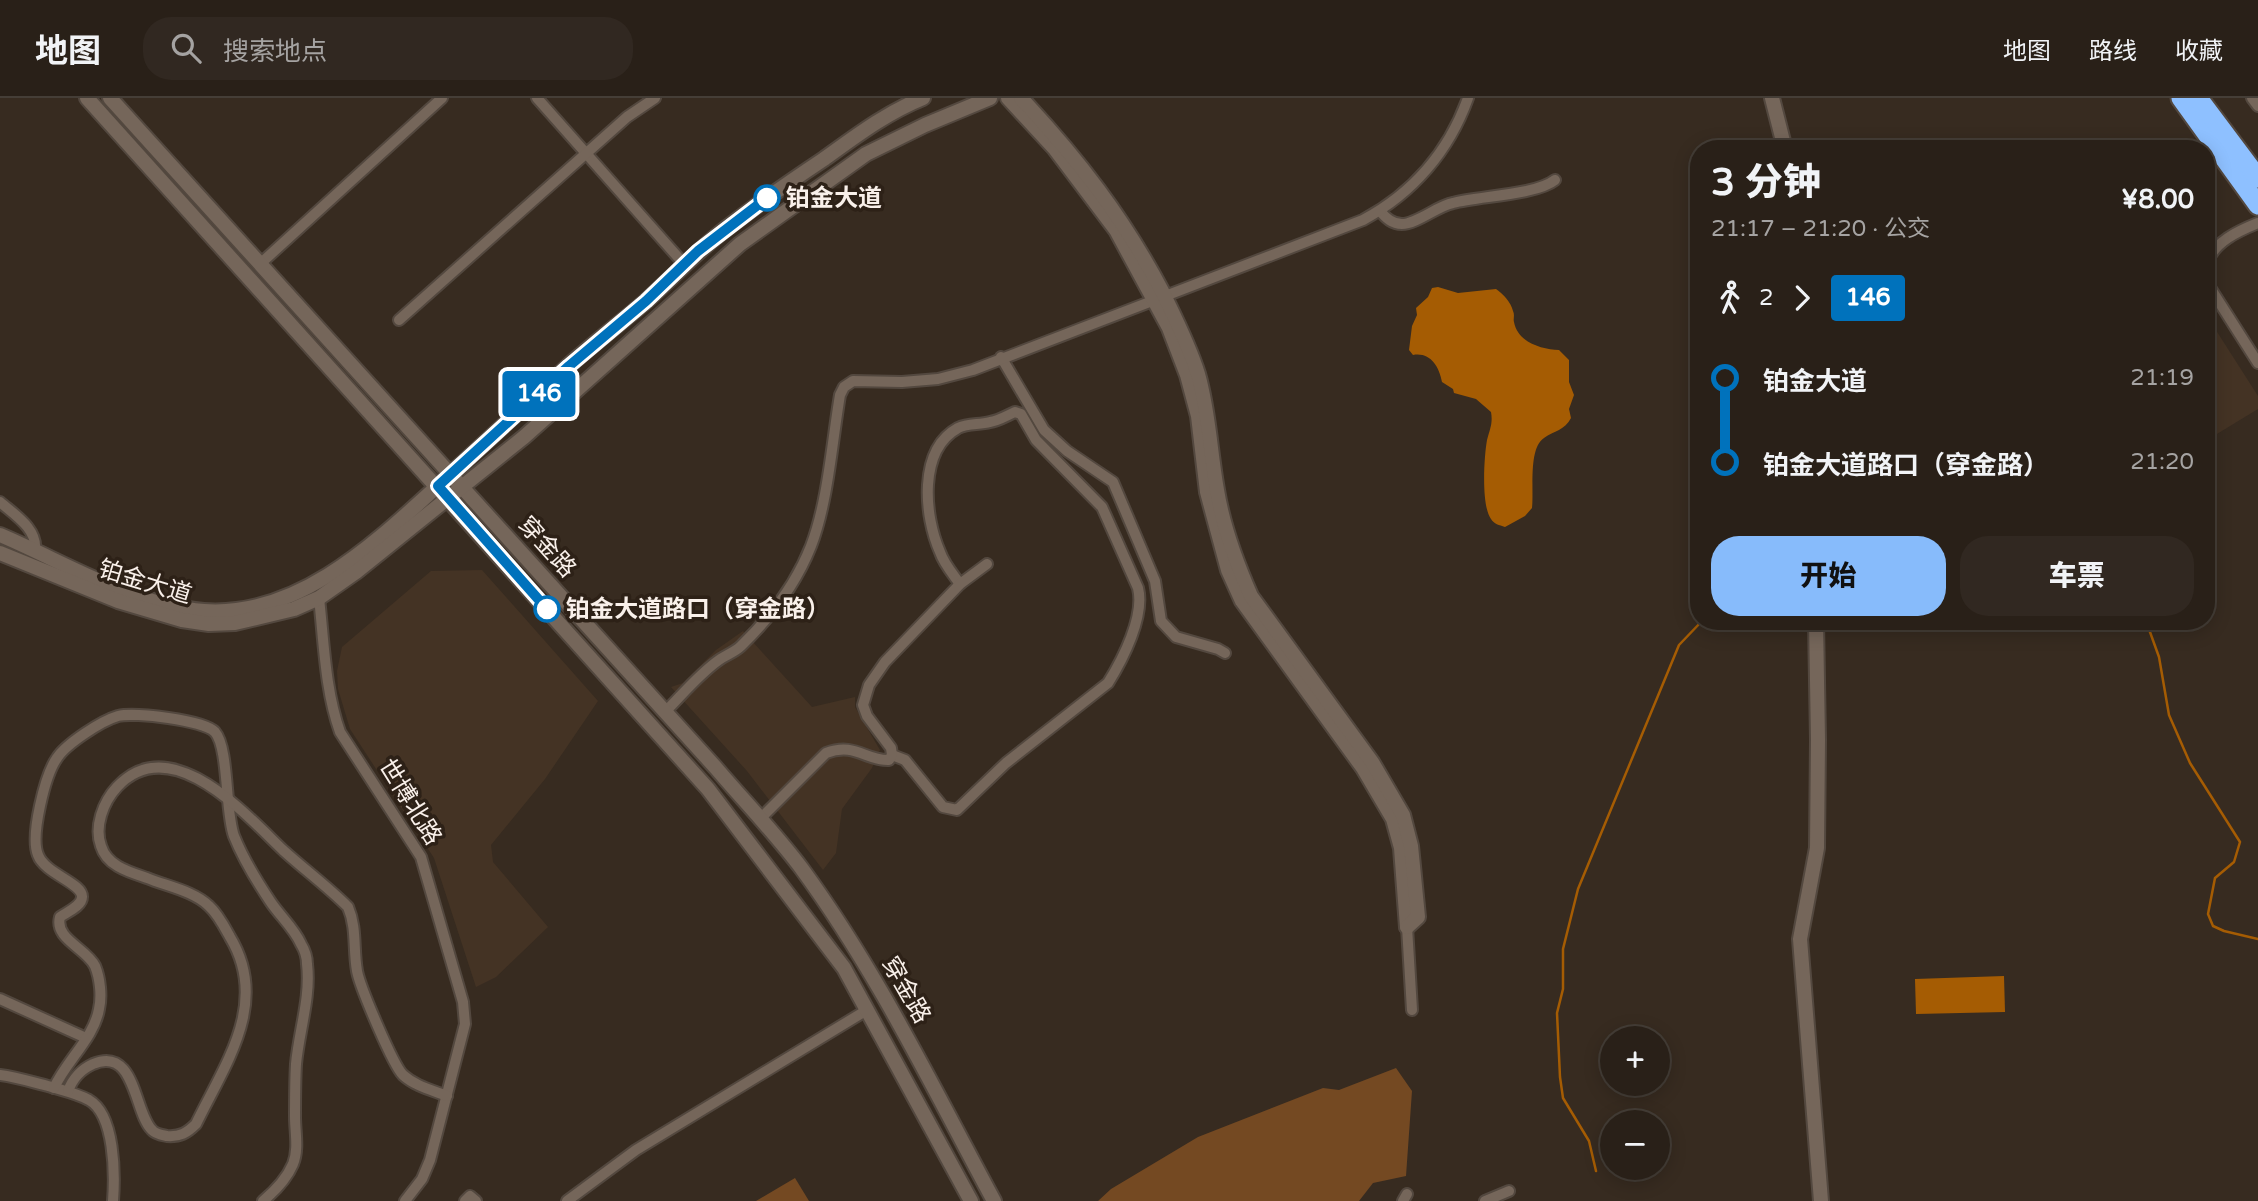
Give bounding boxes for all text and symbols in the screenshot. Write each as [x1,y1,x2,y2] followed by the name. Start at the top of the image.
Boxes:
[143,17,633,80] search box
[167,29,205,67] icon: search
[35,32,101,71] text: 地图
[223,36,327,67] text: 搜索地点
[2003,37,2051,66] text: 地图
[2089,37,2137,66] text: 路线
[2175,37,2223,66] text: 收藏
[1711,160,1821,206] text: 3 分钟
[786,184,882,213] place label: 铂金大道
[2121,184,2194,215] text: ¥8.00
[754,185,780,211] marker: 铂金大道
[1711,215,1930,243] text: 21:17 – 21:20 · 公交
[1711,279,1749,317] icon: walk
[1783,279,1821,317] icon: forward
[1845,283,1891,312] text: 146
[1759,284,1773,312] text: 2
[2130,364,2194,392] text: 21:19
[1763,366,1867,397] text: 铂金大道
[499,371,579,417] line badge: 146
[516,379,562,408] text: 146
[2130,448,2194,476] text: 21:20
[1763,450,2049,481] text: 铂金大道路口（穿金路）
[512,511,582,583] street label: 穿金路
[1711,536,1946,616] button: 开始
[1960,536,2194,616] button: 车票
[95,554,195,610] street label: 铂金大道
[566,595,830,624] place label: 铂金大道路口（穿金路）
[534,596,560,622] marker: 铂金大道路口（穿金路）
[372,754,448,850] street label: 世博北路
[875,952,937,1028] street label: 穿金路
[1600,1026,1670,1180] map controls
[1600,1026,1670,1096] button: +
[1600,1110,1670,1180] button: −

